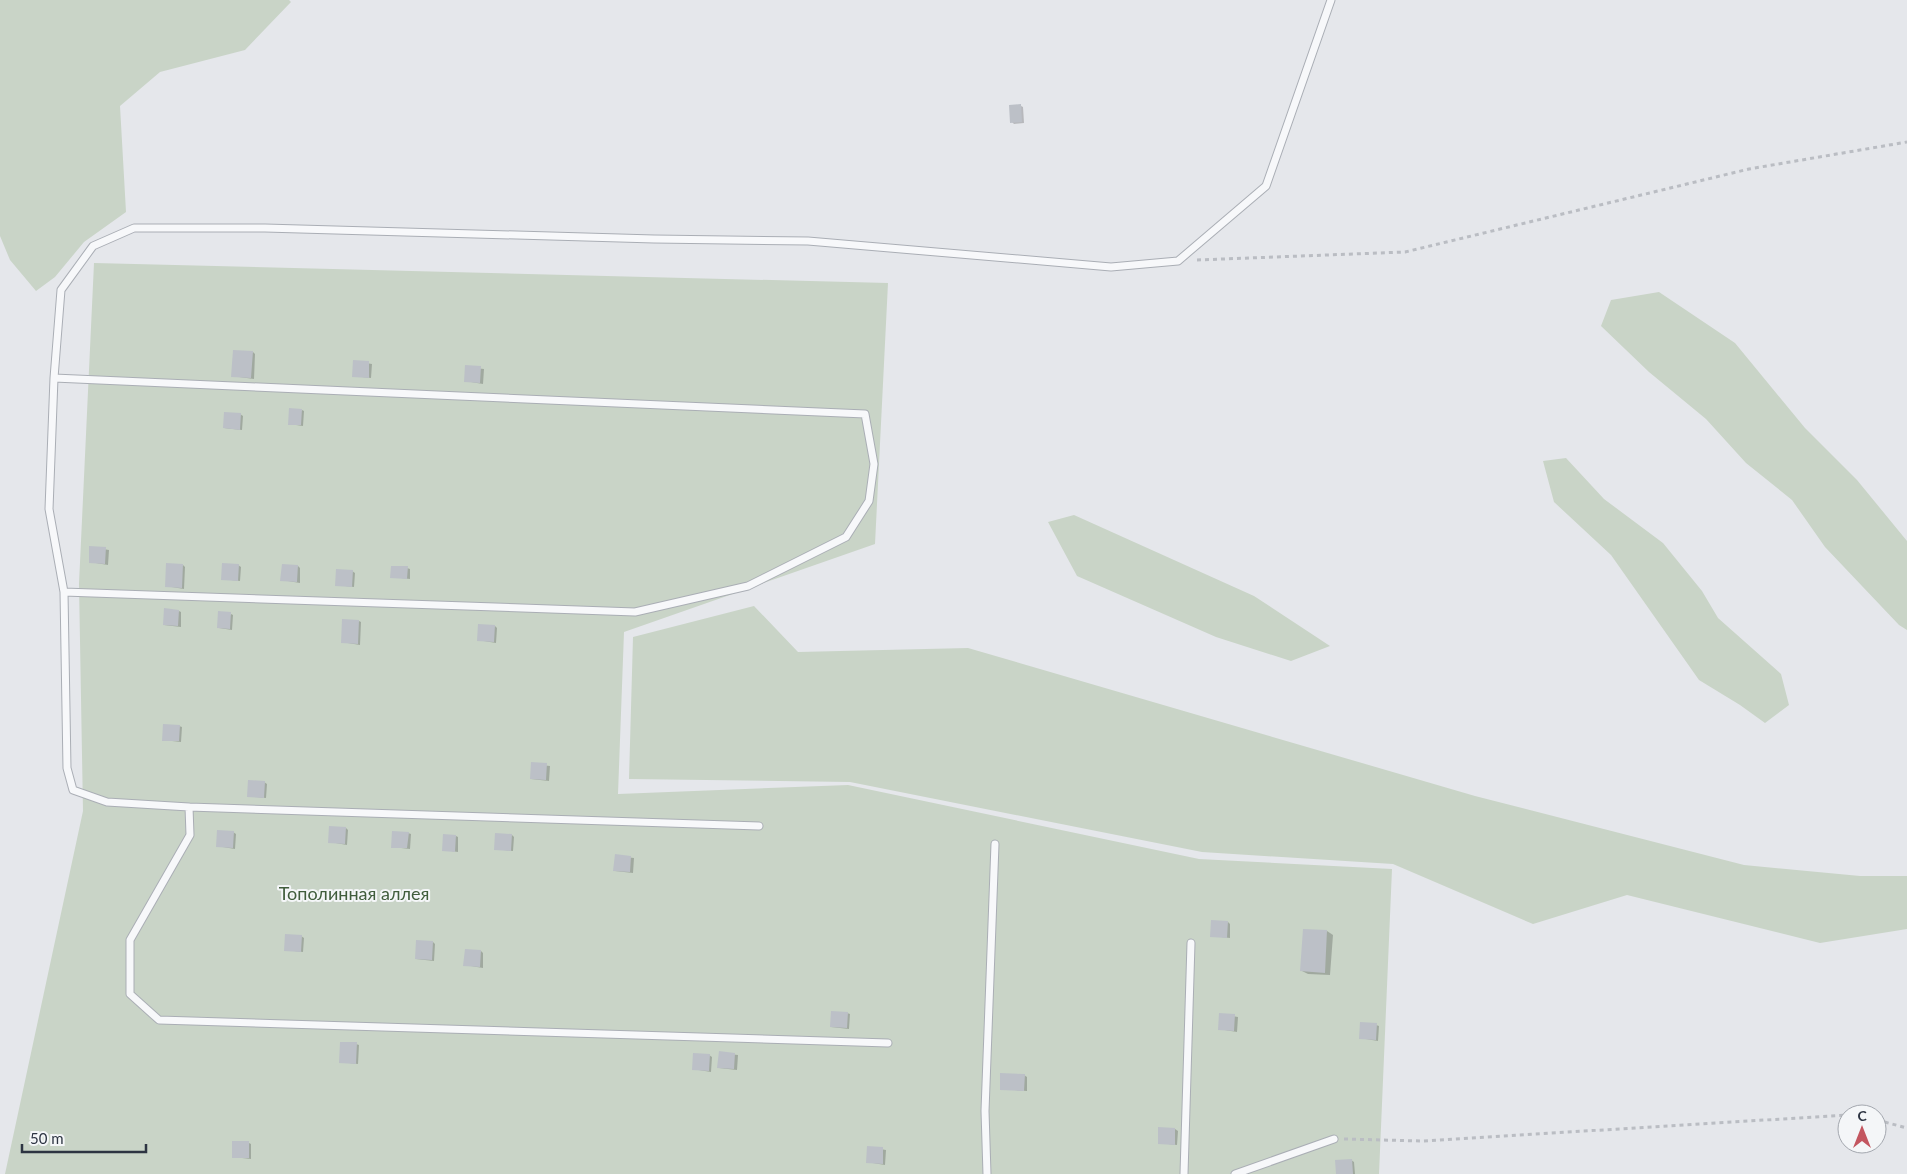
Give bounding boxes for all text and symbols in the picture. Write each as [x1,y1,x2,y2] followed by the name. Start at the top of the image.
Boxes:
[279,882,429,904] park label: Тополинная аллея
[1837,1104,1887,1154] north arrow
[1857,1107,1867,1124] text: С
[22,1122,146,1154] scale bar
[30,1129,64,1147] text: 50 m

